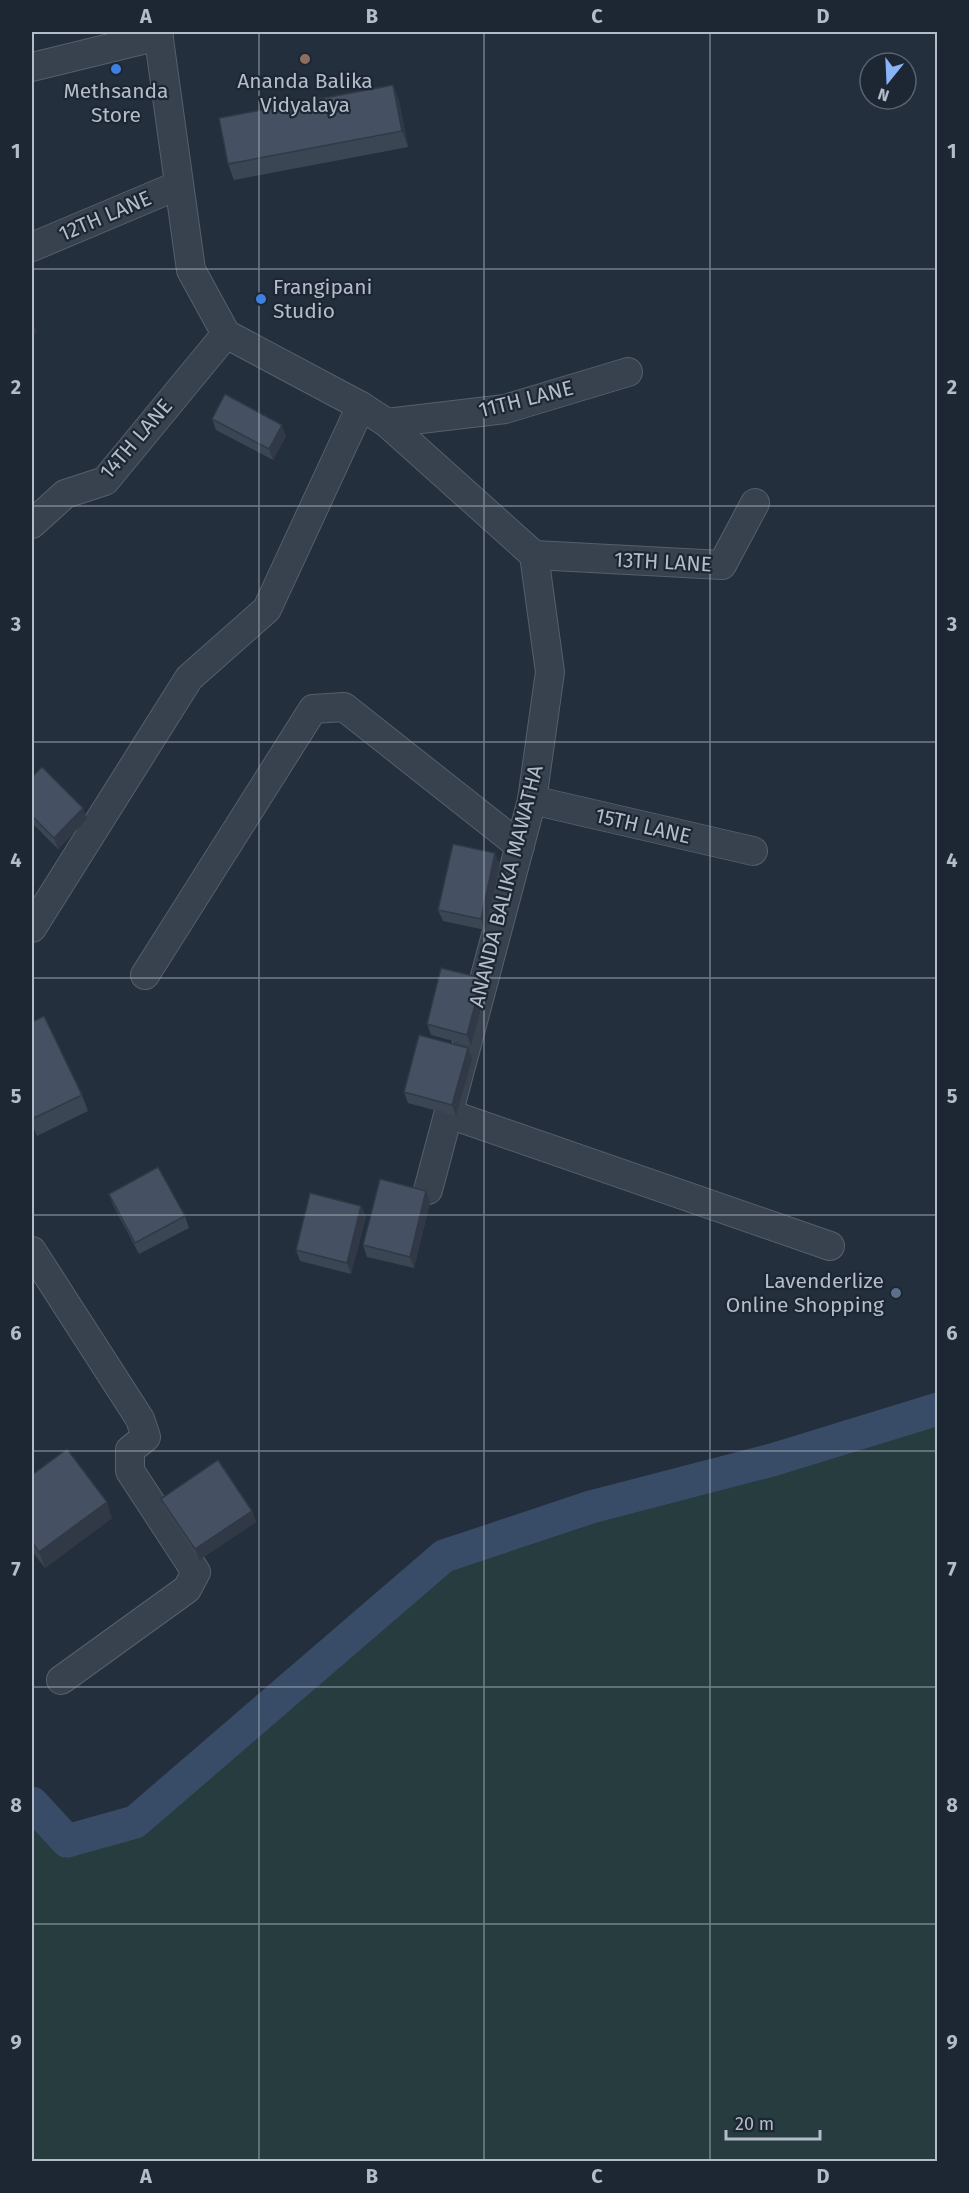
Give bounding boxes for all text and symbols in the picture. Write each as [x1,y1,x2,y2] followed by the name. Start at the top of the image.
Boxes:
[139,4,153,28] text: A
[366,4,378,28] text: B
[591,4,603,28] text: C
[816,4,830,28] text: D
[858,51,918,111] north arrow
[298,52,312,66] marker: Ananda Balika Vidyalaya
[109,62,123,76] marker: Methsanda Store
[237,68,373,118] place label: Ananda Balika Vidyalaya
[64,78,168,128] place label: Methsanda Store
[876,84,891,105] text: N
[11,139,21,163] text: 1
[947,139,957,163] text: 1
[55,185,155,247] street label: 12TH LANE
[273,274,372,324] place label: Frangipani Studio
[254,292,268,306] marker: Frangipani Studio
[11,375,21,399] text: 2
[476,375,576,423] street label: 11TH LANE
[947,375,957,399] text: 2
[94,393,178,485] street label: 14TH LANE
[613,546,713,578] street label: 13TH LANE
[10,612,21,636] text: 3
[946,612,957,636] text: 3
[463,762,549,1010] street label: ANANDA BALIKA MAWATHA
[593,802,693,850] street label: 15TH LANE
[10,848,22,872] text: 4
[946,848,958,872] text: 4
[11,1084,22,1108] text: 5
[947,1084,958,1108] text: 5
[726,1268,884,1318] place label: Lavenderlize Online Shopping
[889,1286,903,1300] marker: Lavenderlize Online Shopping
[10,1321,22,1345] text: 6
[946,1321,958,1345] text: 6
[11,1557,21,1581] text: 7
[947,1557,957,1581] text: 7
[10,1793,22,1817] text: 8
[946,1793,958,1817] text: 8
[10,2030,22,2054] text: 9
[946,2030,958,2054] text: 9
[726,2103,820,2141] scale bar
[735,2113,774,2135] text: 20 m
[139,2164,153,2188] text: A
[366,2164,378,2188] text: B
[591,2164,603,2188] text: C
[816,2164,830,2188] text: D

